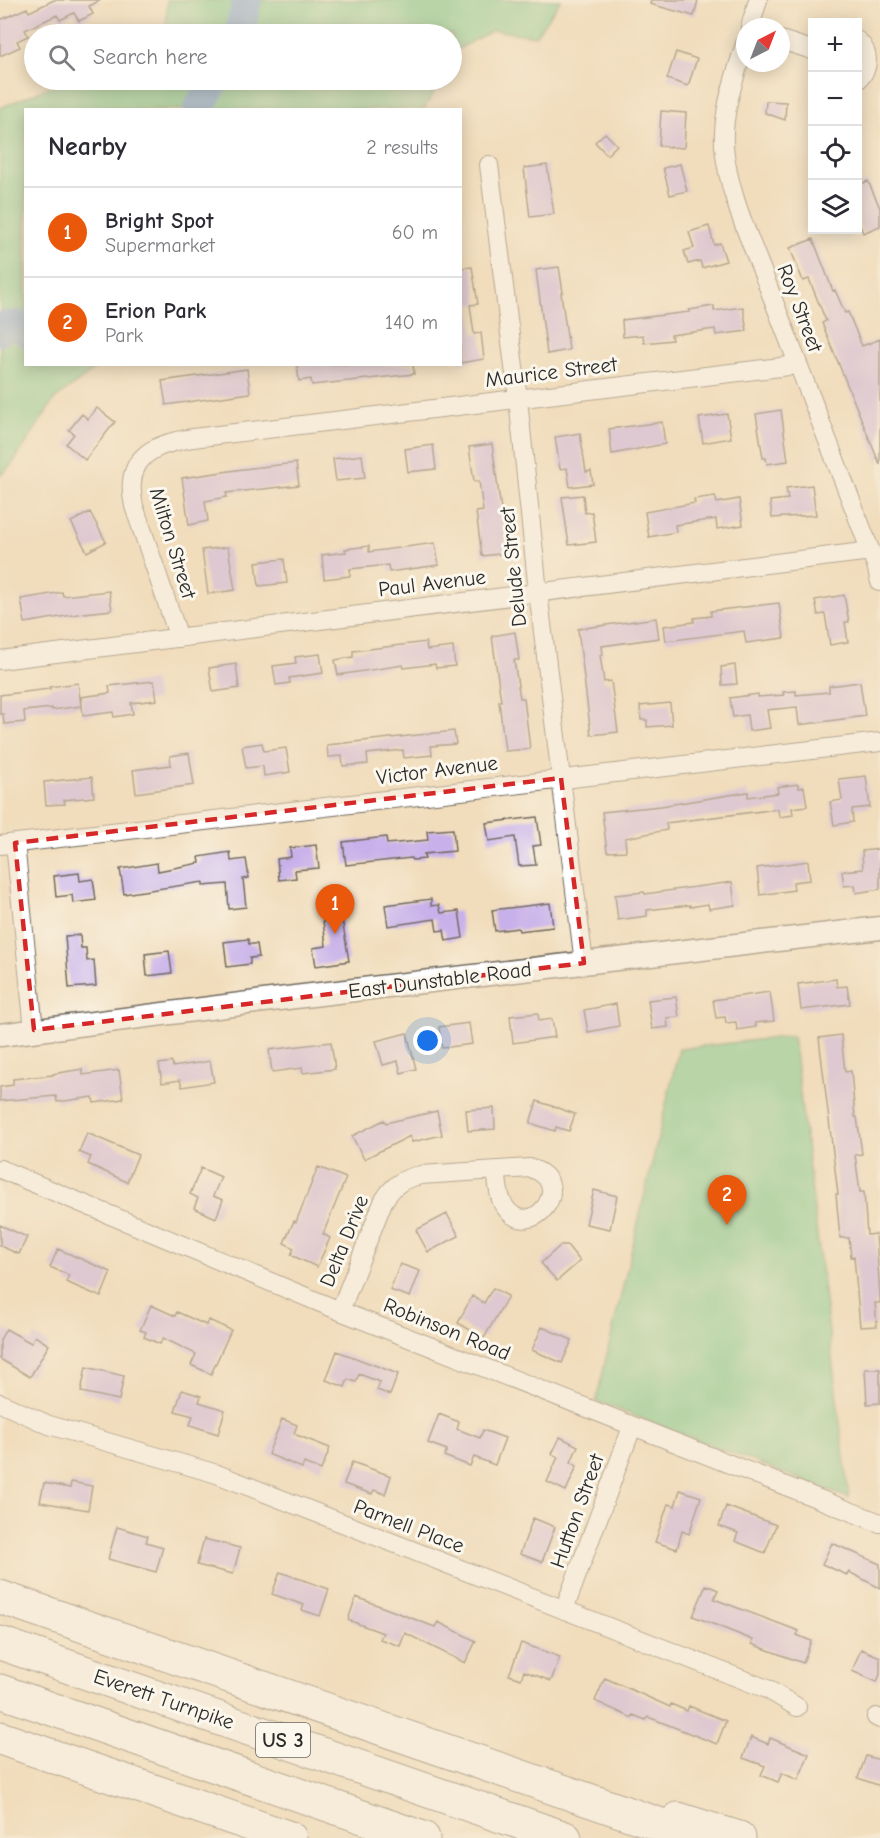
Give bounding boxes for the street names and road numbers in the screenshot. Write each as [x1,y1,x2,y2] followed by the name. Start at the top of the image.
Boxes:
[772,261,828,356] street label: Roy Street
[484,352,619,392] street label: Maurice Street
[145,485,202,602] street label: Milton Street
[495,505,531,628] street label: Delude Street
[377,565,487,601] street label: Paul Avenue
[375,751,499,789] street label: Victor Avenue
[347,957,533,1003] street label: East Dunstable Road
[315,1192,373,1290] street label: Delta Drive
[380,1293,514,1365] street label: Robinson Road
[545,1450,609,1571] street label: Hutton Street
[350,1494,468,1558] street label: Parnell Place
[91,1664,237,1734] street label: Everett Turnpike
[256,1723,310,1757] road number: US 3

